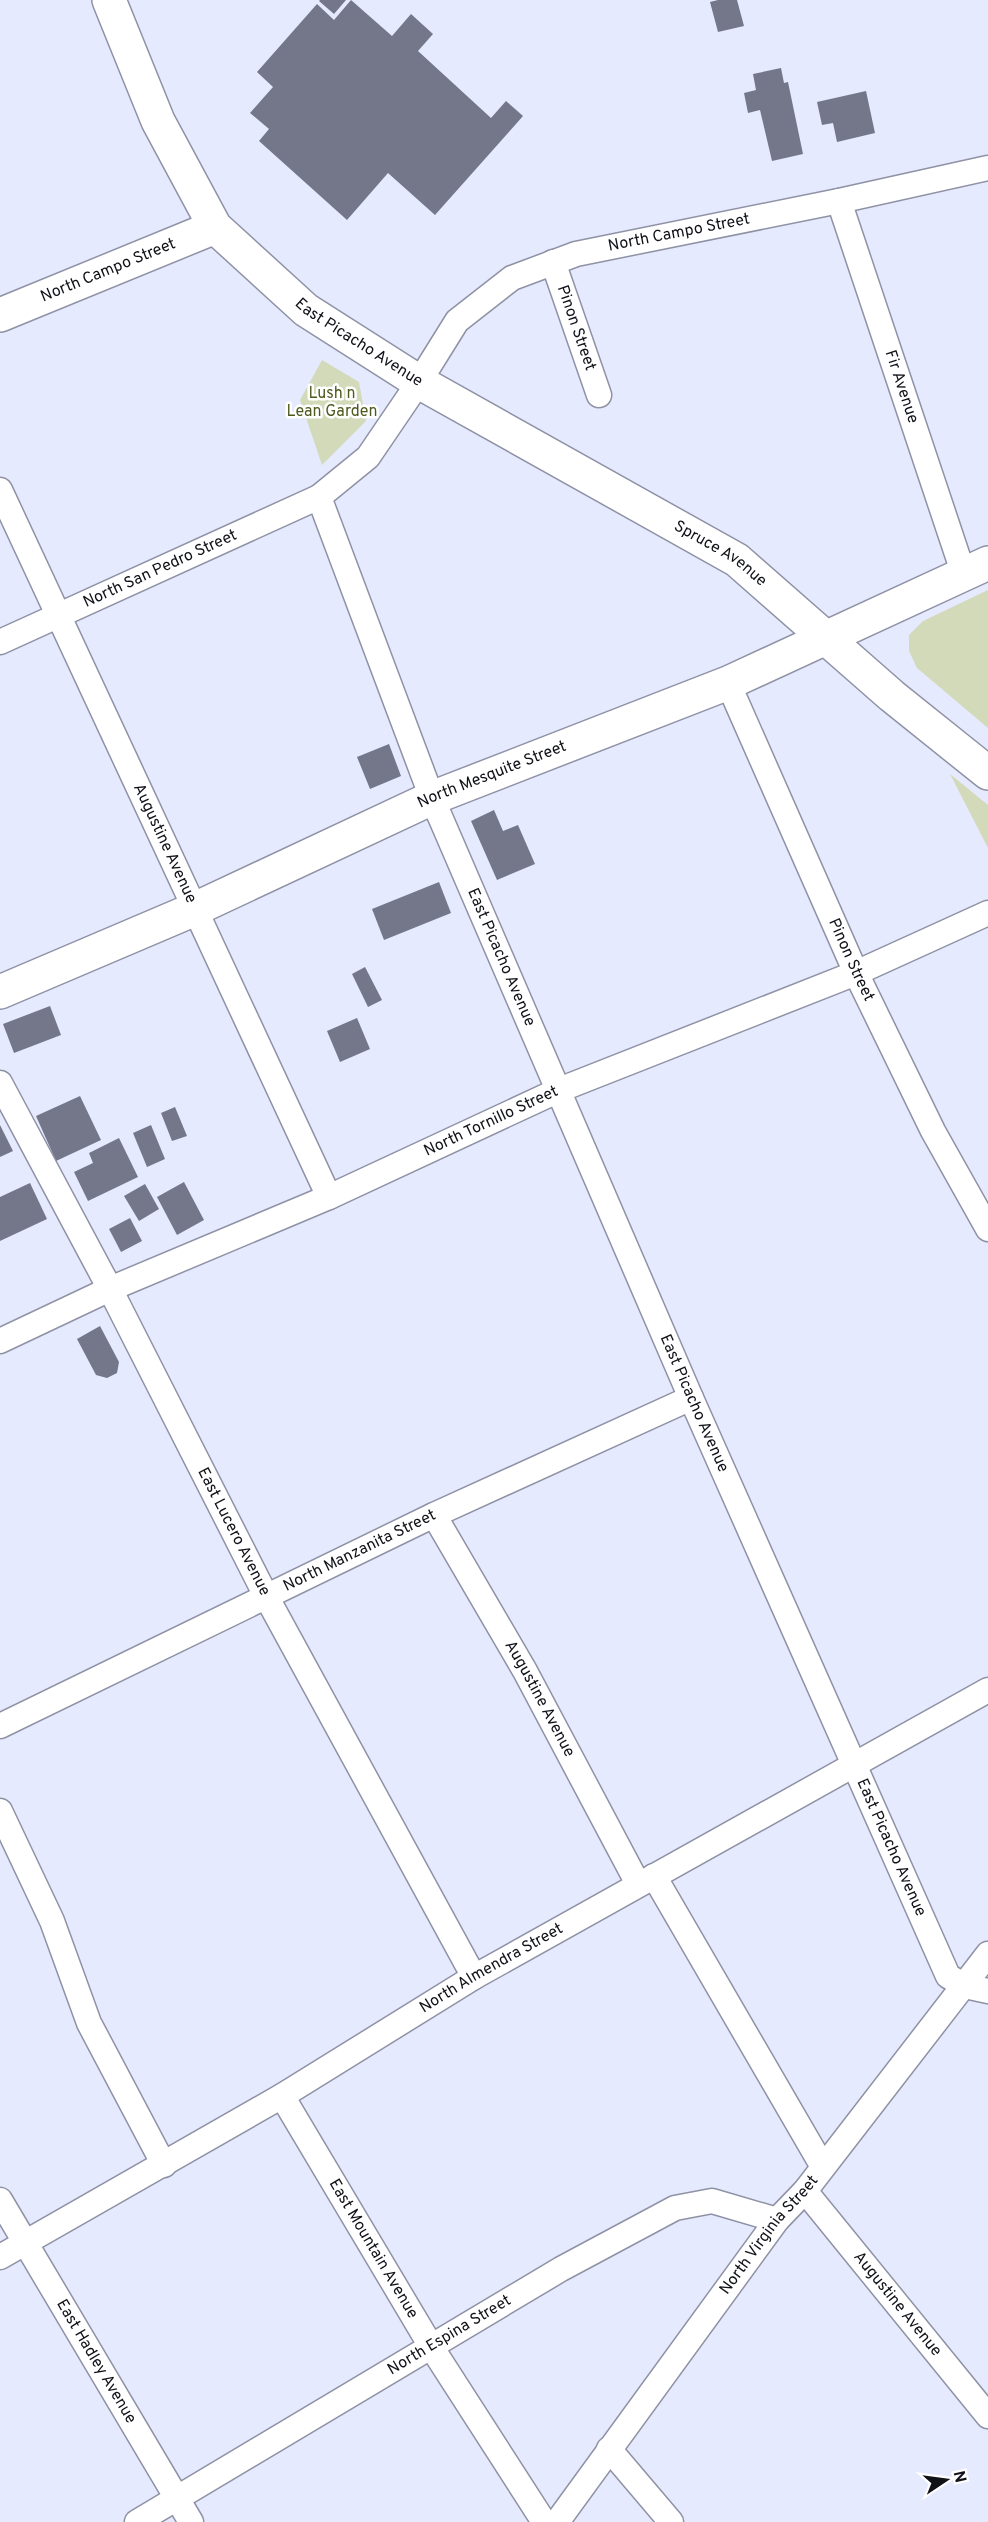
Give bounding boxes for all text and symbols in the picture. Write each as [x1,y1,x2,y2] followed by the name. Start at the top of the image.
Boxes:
[606,209,752,257] street label: North Campo Street
[38,234,179,307] street label: North Campo Street
[552,283,600,374] street label: Pinon Street
[290,294,426,392] street label: East Picacho Avenue
[880,348,923,426] street label: Fir Avenue
[286,384,378,422] park label: Lush n Lean Garden
[670,517,771,591] street label: Spruce Avenue
[80,526,240,613] street label: North San Pedro Street
[414,737,569,813] street label: North Mesquite Street
[128,781,201,906] street label: Augustine Avenue
[462,885,539,1030] street label: East Picacho Avenue
[823,915,878,1005] street label: Pinon Street
[421,1082,561,1161] street label: North Tornillo Street
[655,1331,733,1476] street label: East Picacho Avenue
[192,1464,274,1599] street label: East Lucero Avenue
[280,1506,439,1597] street label: North Manzanita Street
[500,1637,579,1761] street label: Augustine Avenue
[852,1776,930,1920] street label: East Picacho Avenue
[416,1919,567,2018] street label: North Almendra Street
[716,2172,823,2299] street label: North Virginia Street
[324,2176,422,2322] street label: East Mountain Avenue
[849,2248,946,2361] street label: Augustine Avenue
[384,2291,515,2380] street label: North Espina Street
[51,2296,141,2427] street label: East Hadley Avenue
[916,2450,976,2510] north arrow
[948,2469,970,2485] text: N

